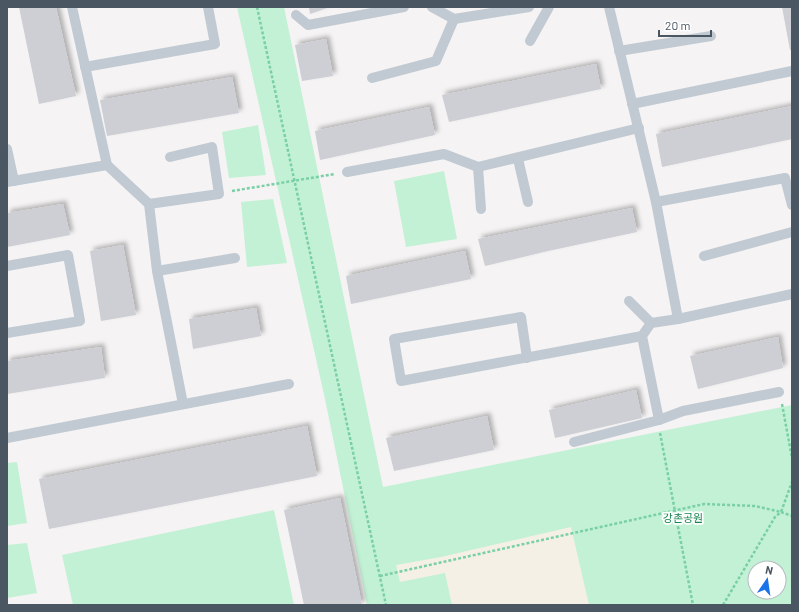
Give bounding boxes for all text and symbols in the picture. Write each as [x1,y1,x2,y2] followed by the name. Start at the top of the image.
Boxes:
[659,12,711,38] scale bar
[665,18,691,32] text: 20 m
[663,511,703,524] park label: 강촌공원
[747,560,787,600] north arrow
[764,563,774,577] text: N

